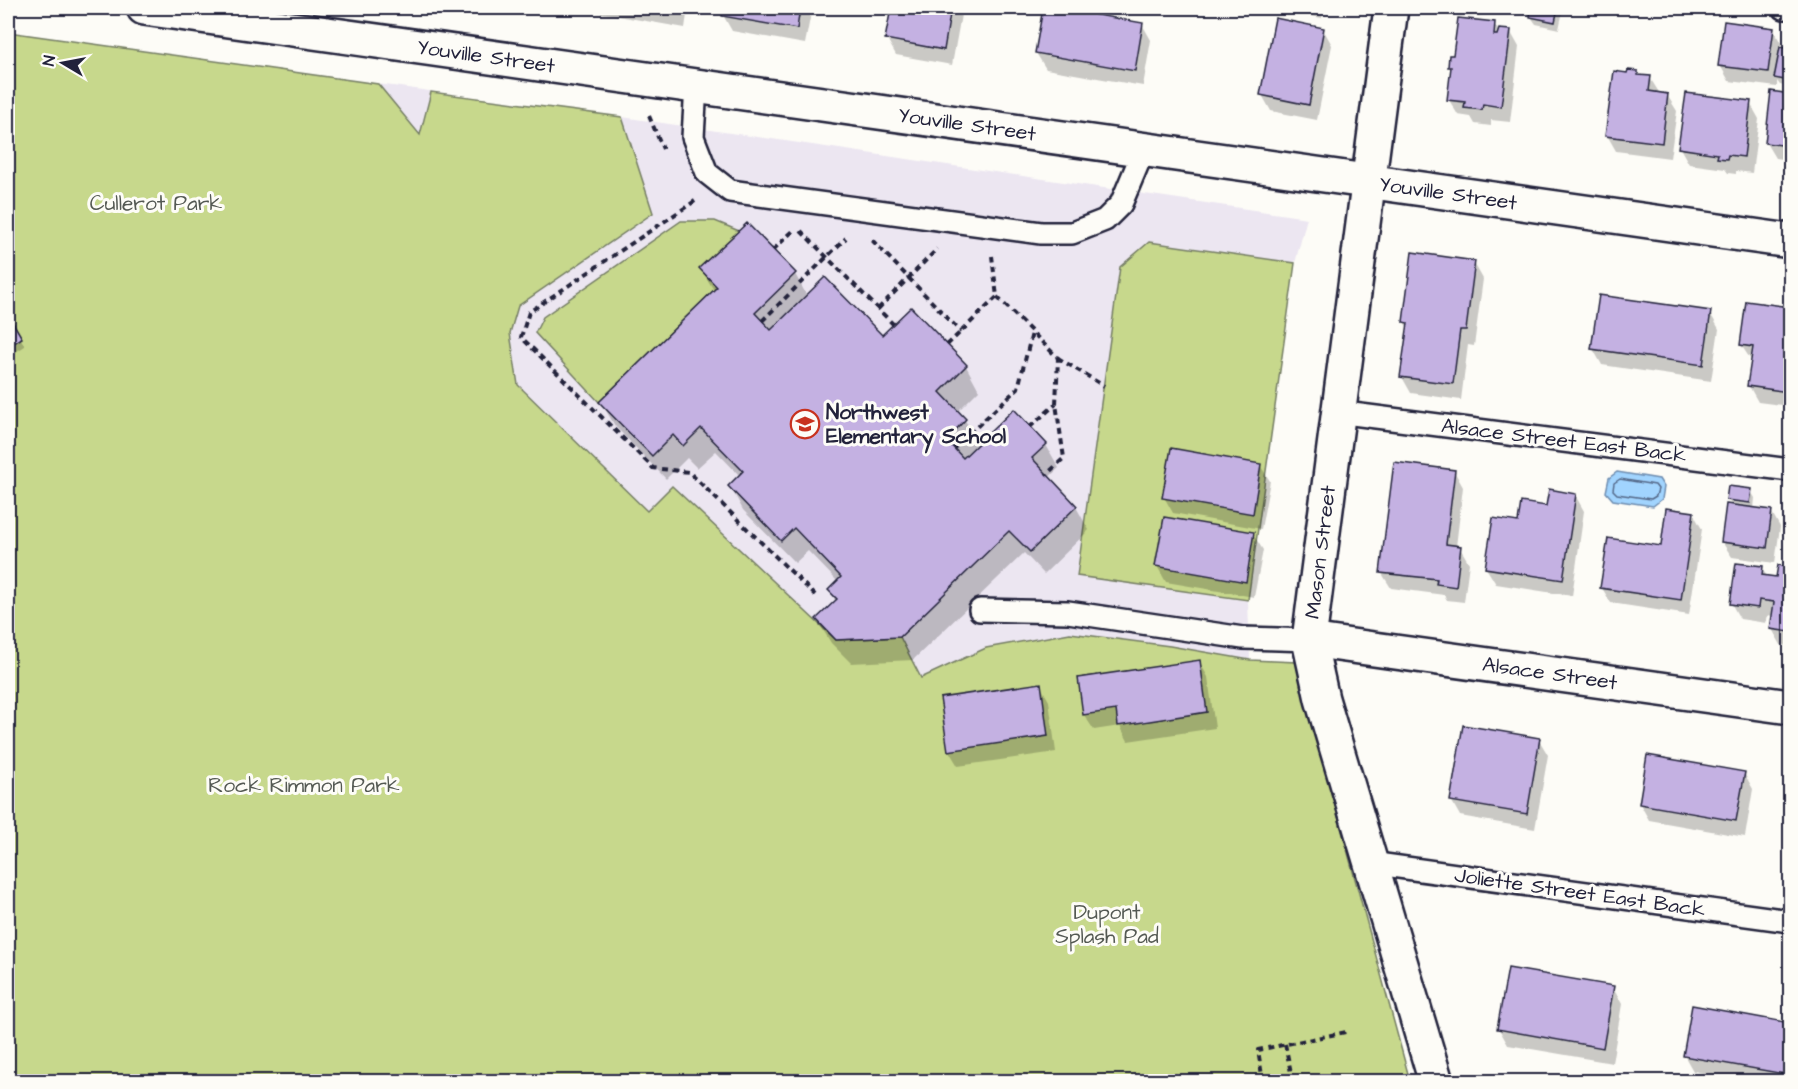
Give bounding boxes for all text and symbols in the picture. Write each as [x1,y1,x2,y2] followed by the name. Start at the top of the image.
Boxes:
[415,32,557,81] street label: Youville Street
[33,33,93,93] north arrow
[38,54,61,67] text: N
[896,100,1038,149] street label: Youville Street
[1377,169,1519,218] street label: Youville Street
[90,189,222,218] park label: Cullerot Park
[826,398,1007,454] place label: Northwest Elementary School
[789,408,821,440] school or university icon: Northwest Elementary School
[1440,411,1688,470] street label: Alsace Street East Back
[1298,483,1343,620] street label: Mason Street
[1481,650,1620,697] street label: Alsace Street
[208,771,400,800] park label: Rock Rimmon Park
[1453,861,1707,924] street label: Joliette Street East Back
[1055,898,1159,952] park label: Dupont Splash Pad

